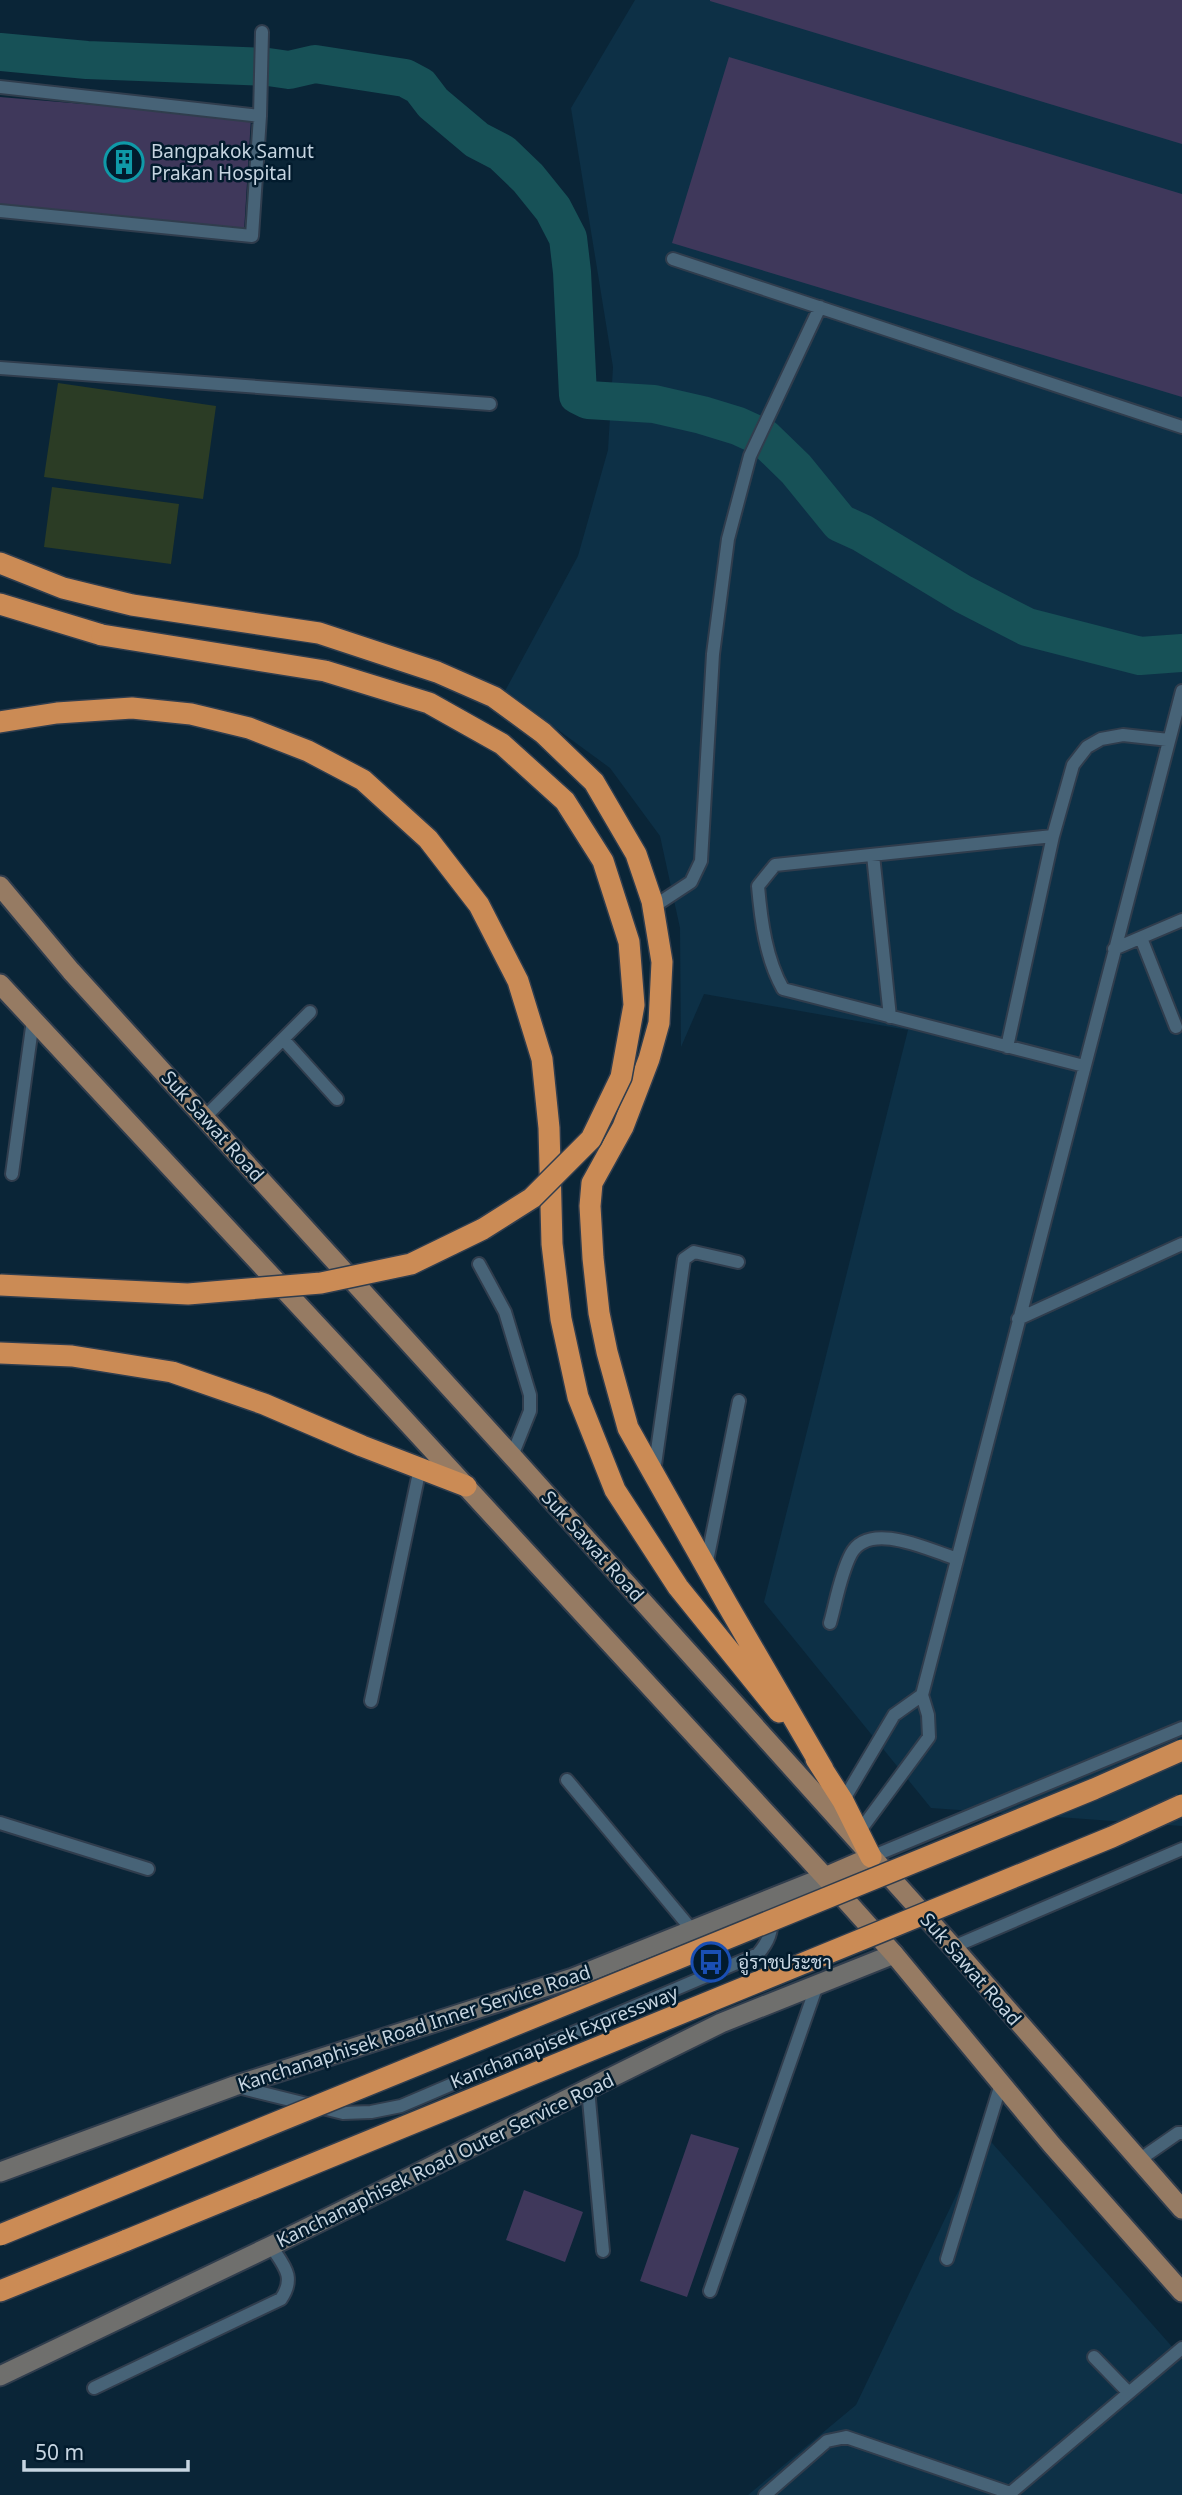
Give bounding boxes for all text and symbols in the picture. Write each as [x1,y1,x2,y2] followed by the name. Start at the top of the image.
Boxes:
[151,138,314,186] place label: Bangpakok Samut Prakan Hospital
[103,141,145,183] building icon: Bangpakok Samut Prakan Hospital
[156,1065,270,1187] street label: Suk Sawat Road
[536,1485,650,1607] street label: Suk Sawat Road
[915,1907,1027,2031] street label: Suk Sawat Road
[690,1941,732,1983] bus stop icon: อู่ราชประชา
[738,1949,832,1976] place label: อู่ราชประชา
[234,1959,594,2097] street label: Kanchanaphisek Road Inner Service Road
[446,1979,682,2095] street label: Kanchanapisek Expressway
[272,2067,618,2253] street label: Kanchanaphisek Road Outer Service Road
[24,2428,189,2472] scale bar
[35,2438,84,2466] text: 50 m

